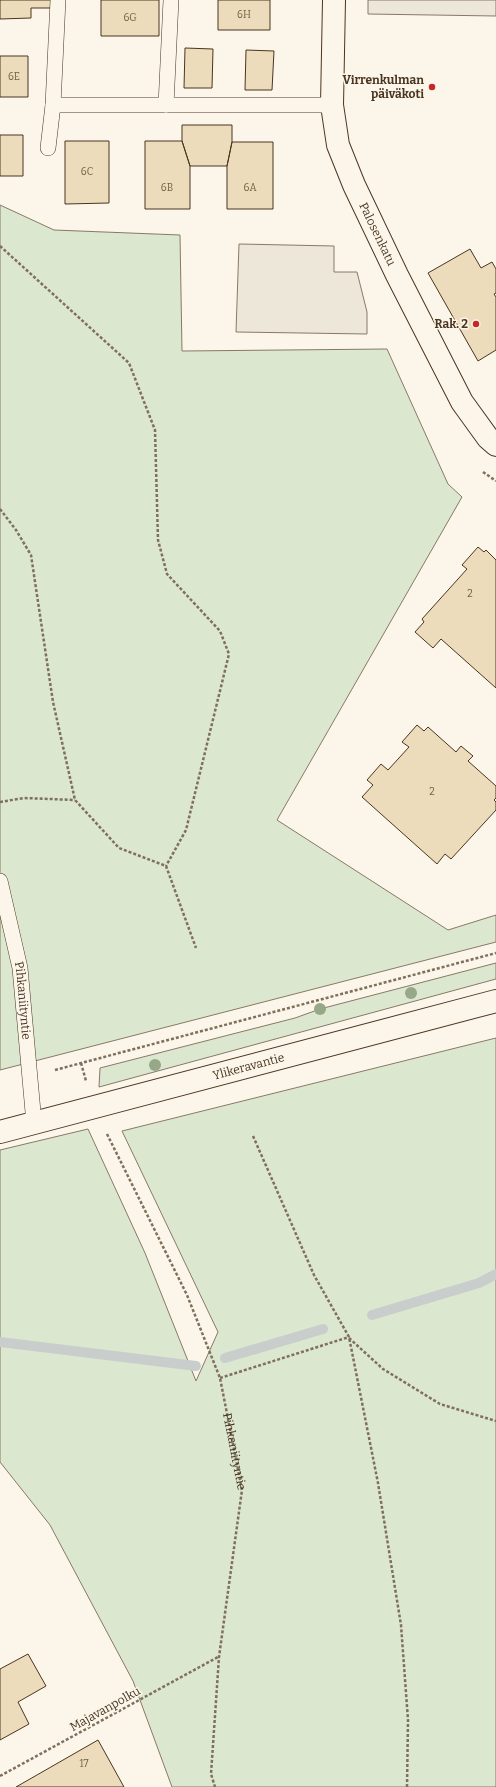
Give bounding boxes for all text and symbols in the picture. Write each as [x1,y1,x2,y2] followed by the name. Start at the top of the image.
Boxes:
[237,9,251,21] house number: 6H
[123,12,137,24] house number: 6G
[8,71,20,83] house number: 6E
[343,73,424,101] place label: Virrenkulman päiväkoti
[427,82,437,92] marker: Virrenkulman päiväkoti
[81,166,93,178] house number: 6C
[161,182,173,194] house number: 6B
[244,182,257,194] house number: 6A
[356,200,399,269] street label: Palosenkatu
[435,317,468,331] place label: Rak. 2
[471,319,481,329] marker: Rak. 2
[467,588,473,600] house number: 2
[429,786,435,798] house number: 2
[12,960,33,1040] street label: Pihkaniityntie
[211,1050,286,1083] street label: Ylikeravantie
[220,1412,249,1491] street label: Pihkaniityntie
[67,1684,143,1734] street label: Majavanpolku
[80,1758,88,1770] house number: 17

